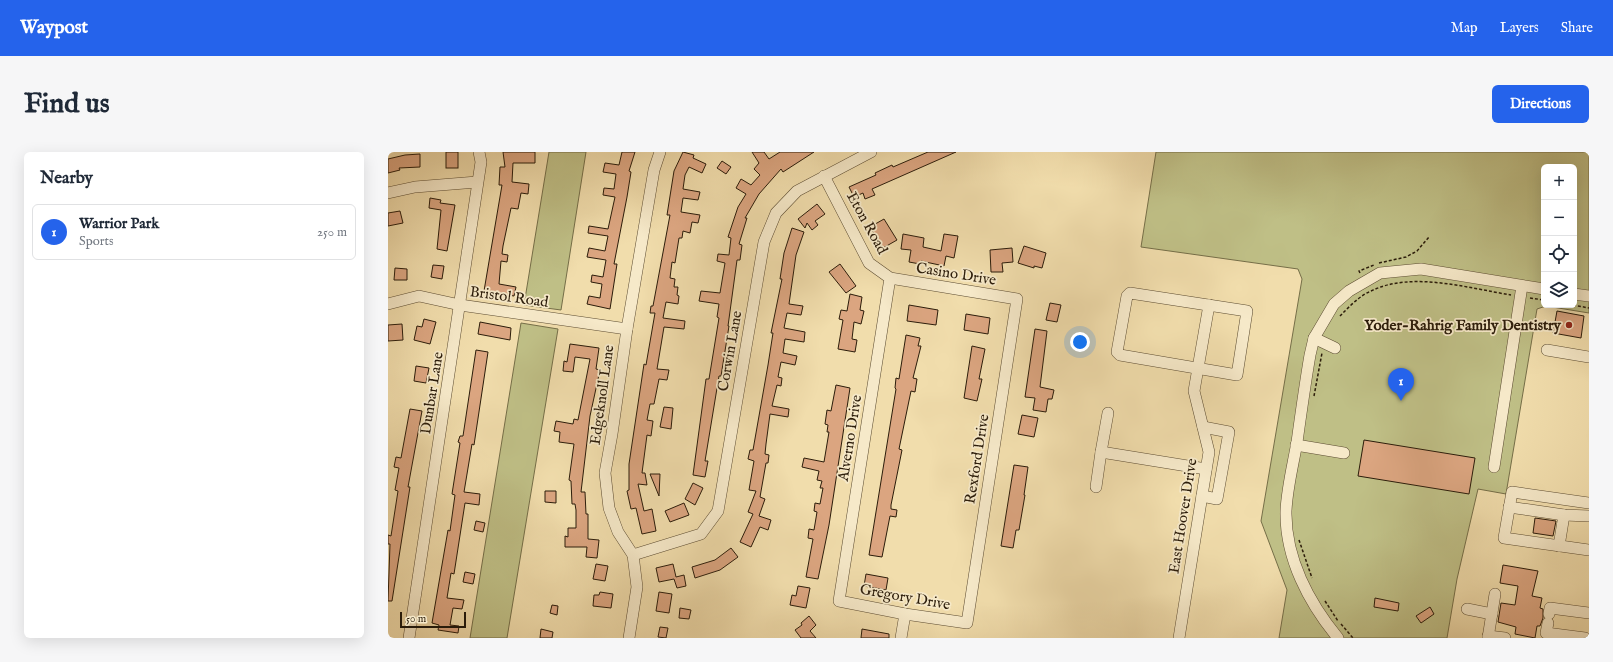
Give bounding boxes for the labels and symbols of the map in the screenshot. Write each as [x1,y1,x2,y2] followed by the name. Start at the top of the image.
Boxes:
[842,188,892,259] street label: Eton Road
[915,258,997,290] street label: Casino Drive
[468,282,550,312] street label: Bristol Road
[714,309,746,393] street label: Corwin Lane
[1364,316,1562,335] place label: Yoder-Rahrig Family Dentistry
[1564,320,1574,330] marker: Yoder-Rahrig Family Dentistry
[1070,332,1090,352] your location
[586,344,618,446] street label: Edgeknoll Lane
[416,350,448,436] street label: Dunbar Lane
[1388,368,1414,401] pin: 1
[834,393,866,484] street label: Alverno Drive
[961,413,993,505] street label: Rexford Drive
[1165,457,1202,575] street label: East Hoover Drive
[858,580,952,614] street label: Gregory Drive
[400,610,466,629] scale bar

